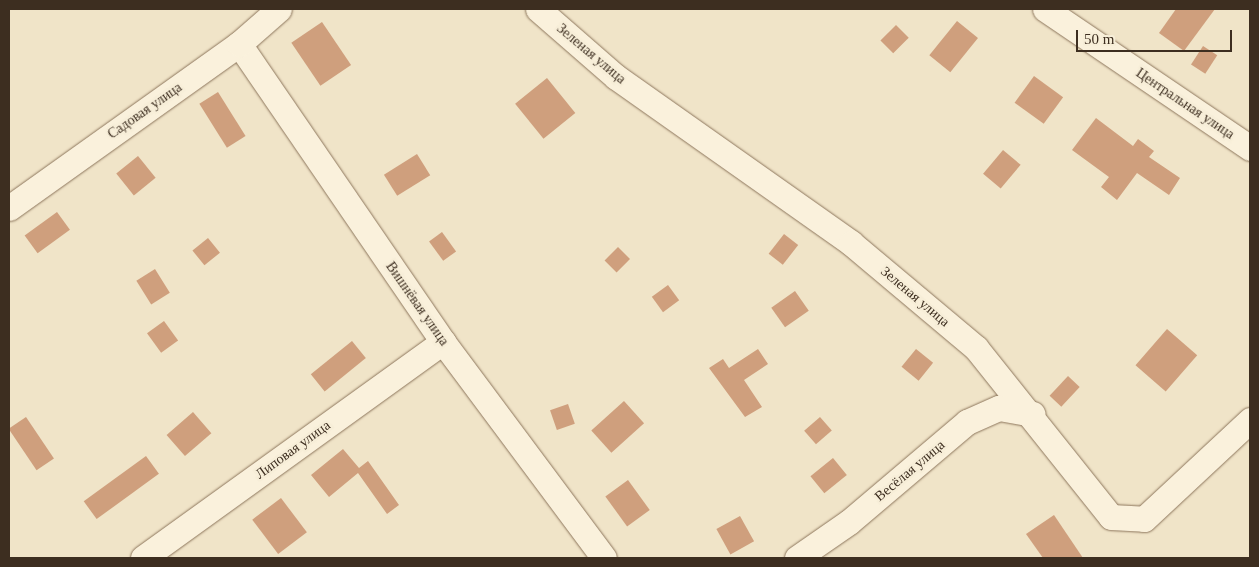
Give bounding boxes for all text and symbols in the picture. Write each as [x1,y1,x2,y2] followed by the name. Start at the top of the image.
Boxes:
[553,20,629,88] street label: Зеленая улица
[1079,20,1235,52] scale bar
[1084,31,1114,47] text: 50 m
[1133,65,1237,143] street label: Центральная улица
[105,79,185,143] street label: Садовая улица
[382,259,452,349] street label: Вишнёвая улица
[877,263,953,331] street label: Зеленая улица
[252,417,334,483] street label: Липовая улица
[872,437,948,505] street label: Весёлая улица

